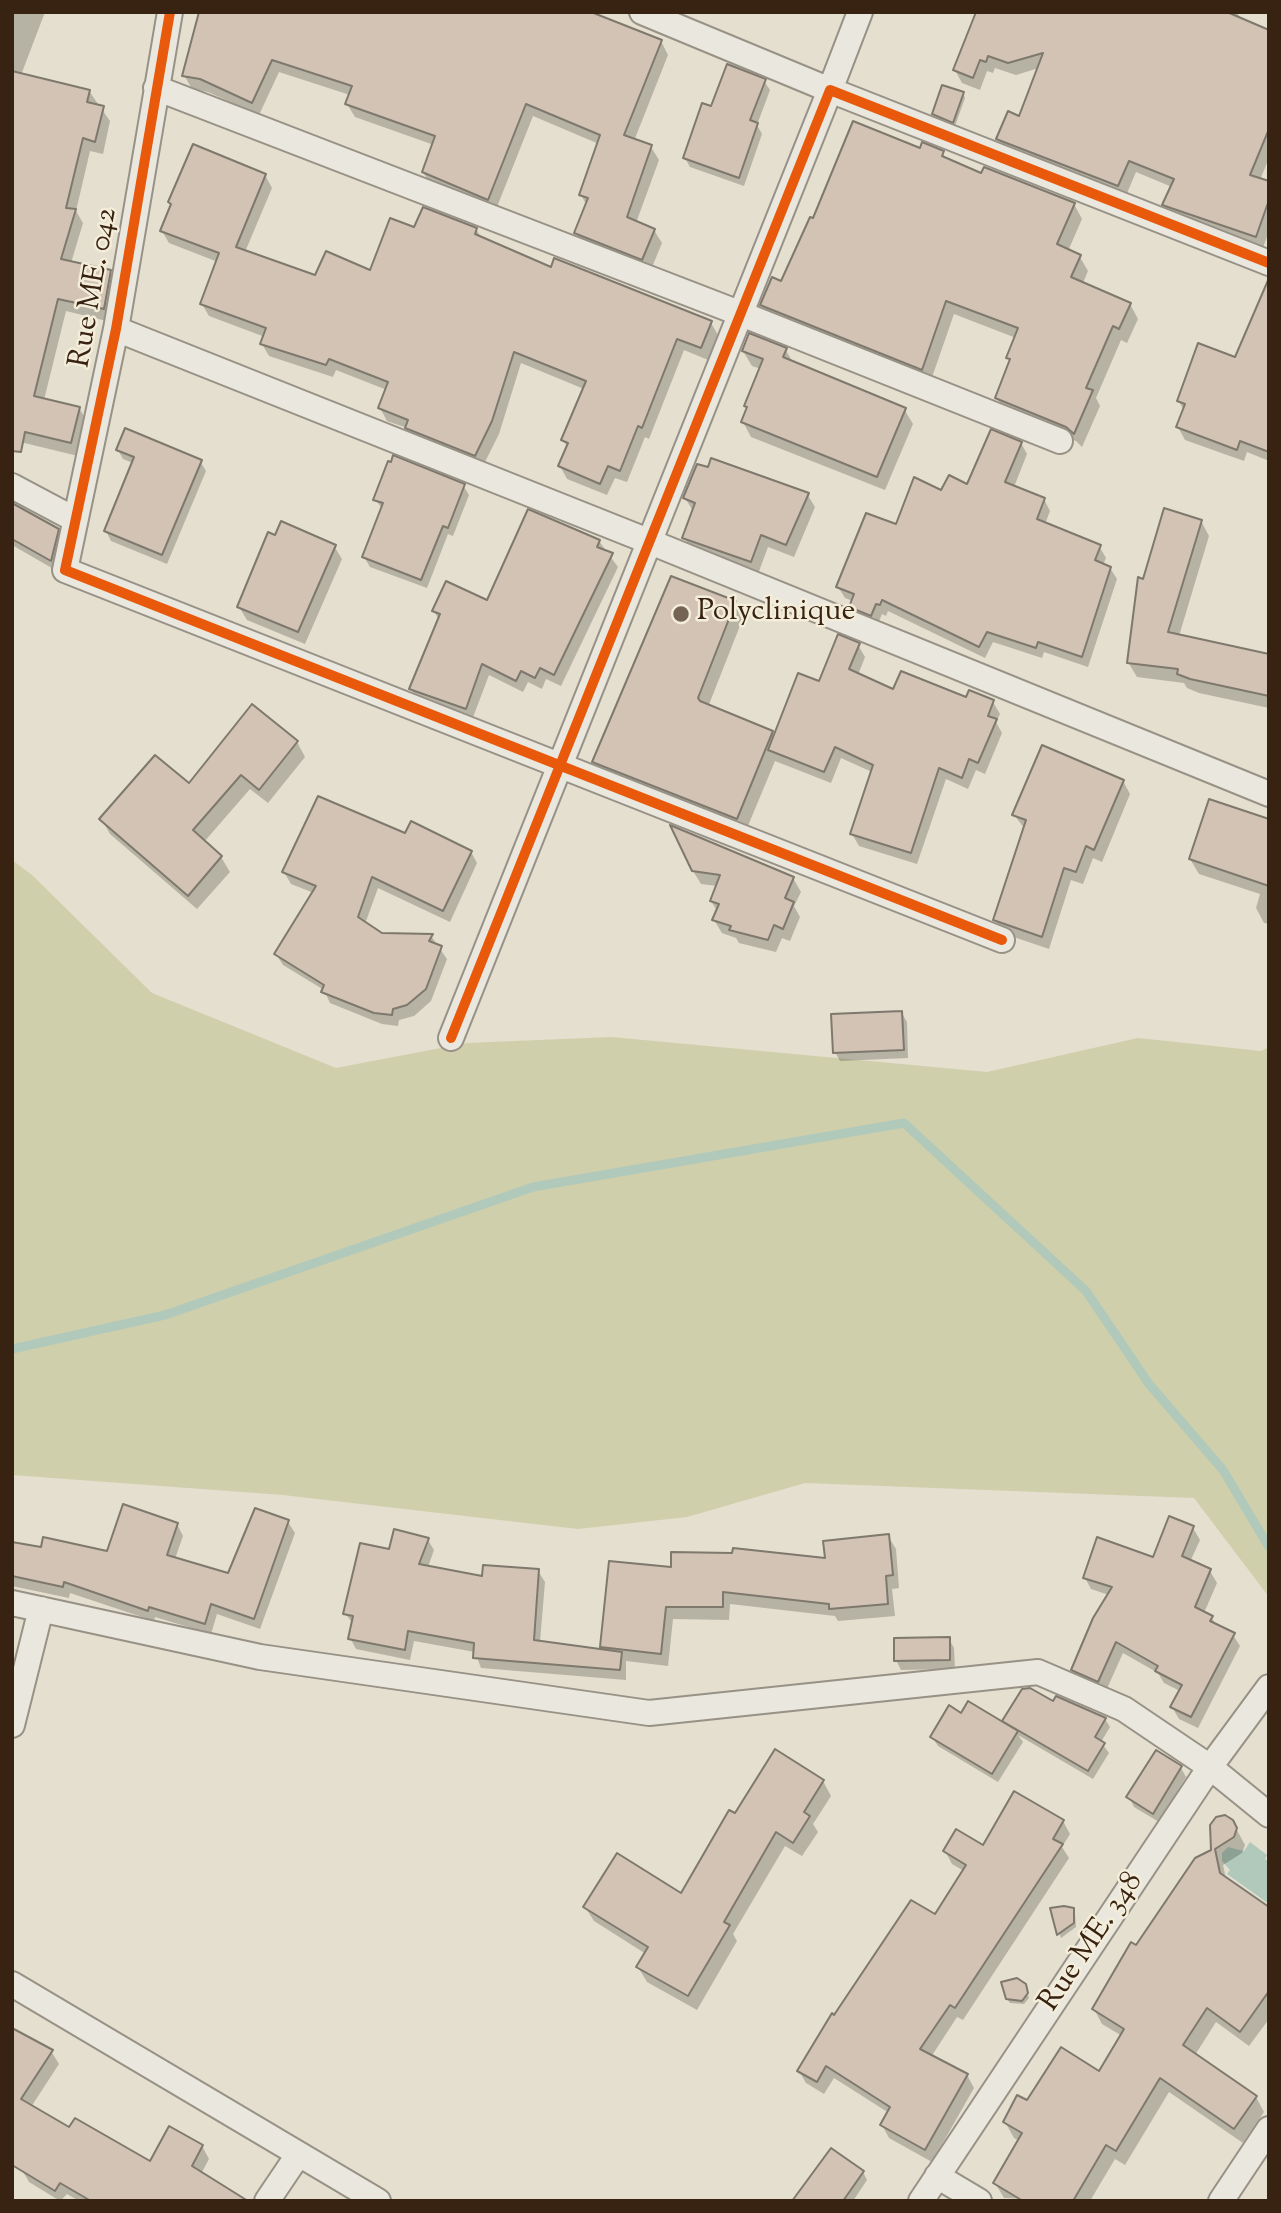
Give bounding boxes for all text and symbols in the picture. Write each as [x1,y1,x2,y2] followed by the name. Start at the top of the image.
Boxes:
[64,205,128,371] street label: Rue ME. 042
[697,596,855,632] place label: Polyclinique
[671,604,691,624] marker: Polyclinique
[1033,1867,1153,2019] street label: Rue ME. 348

